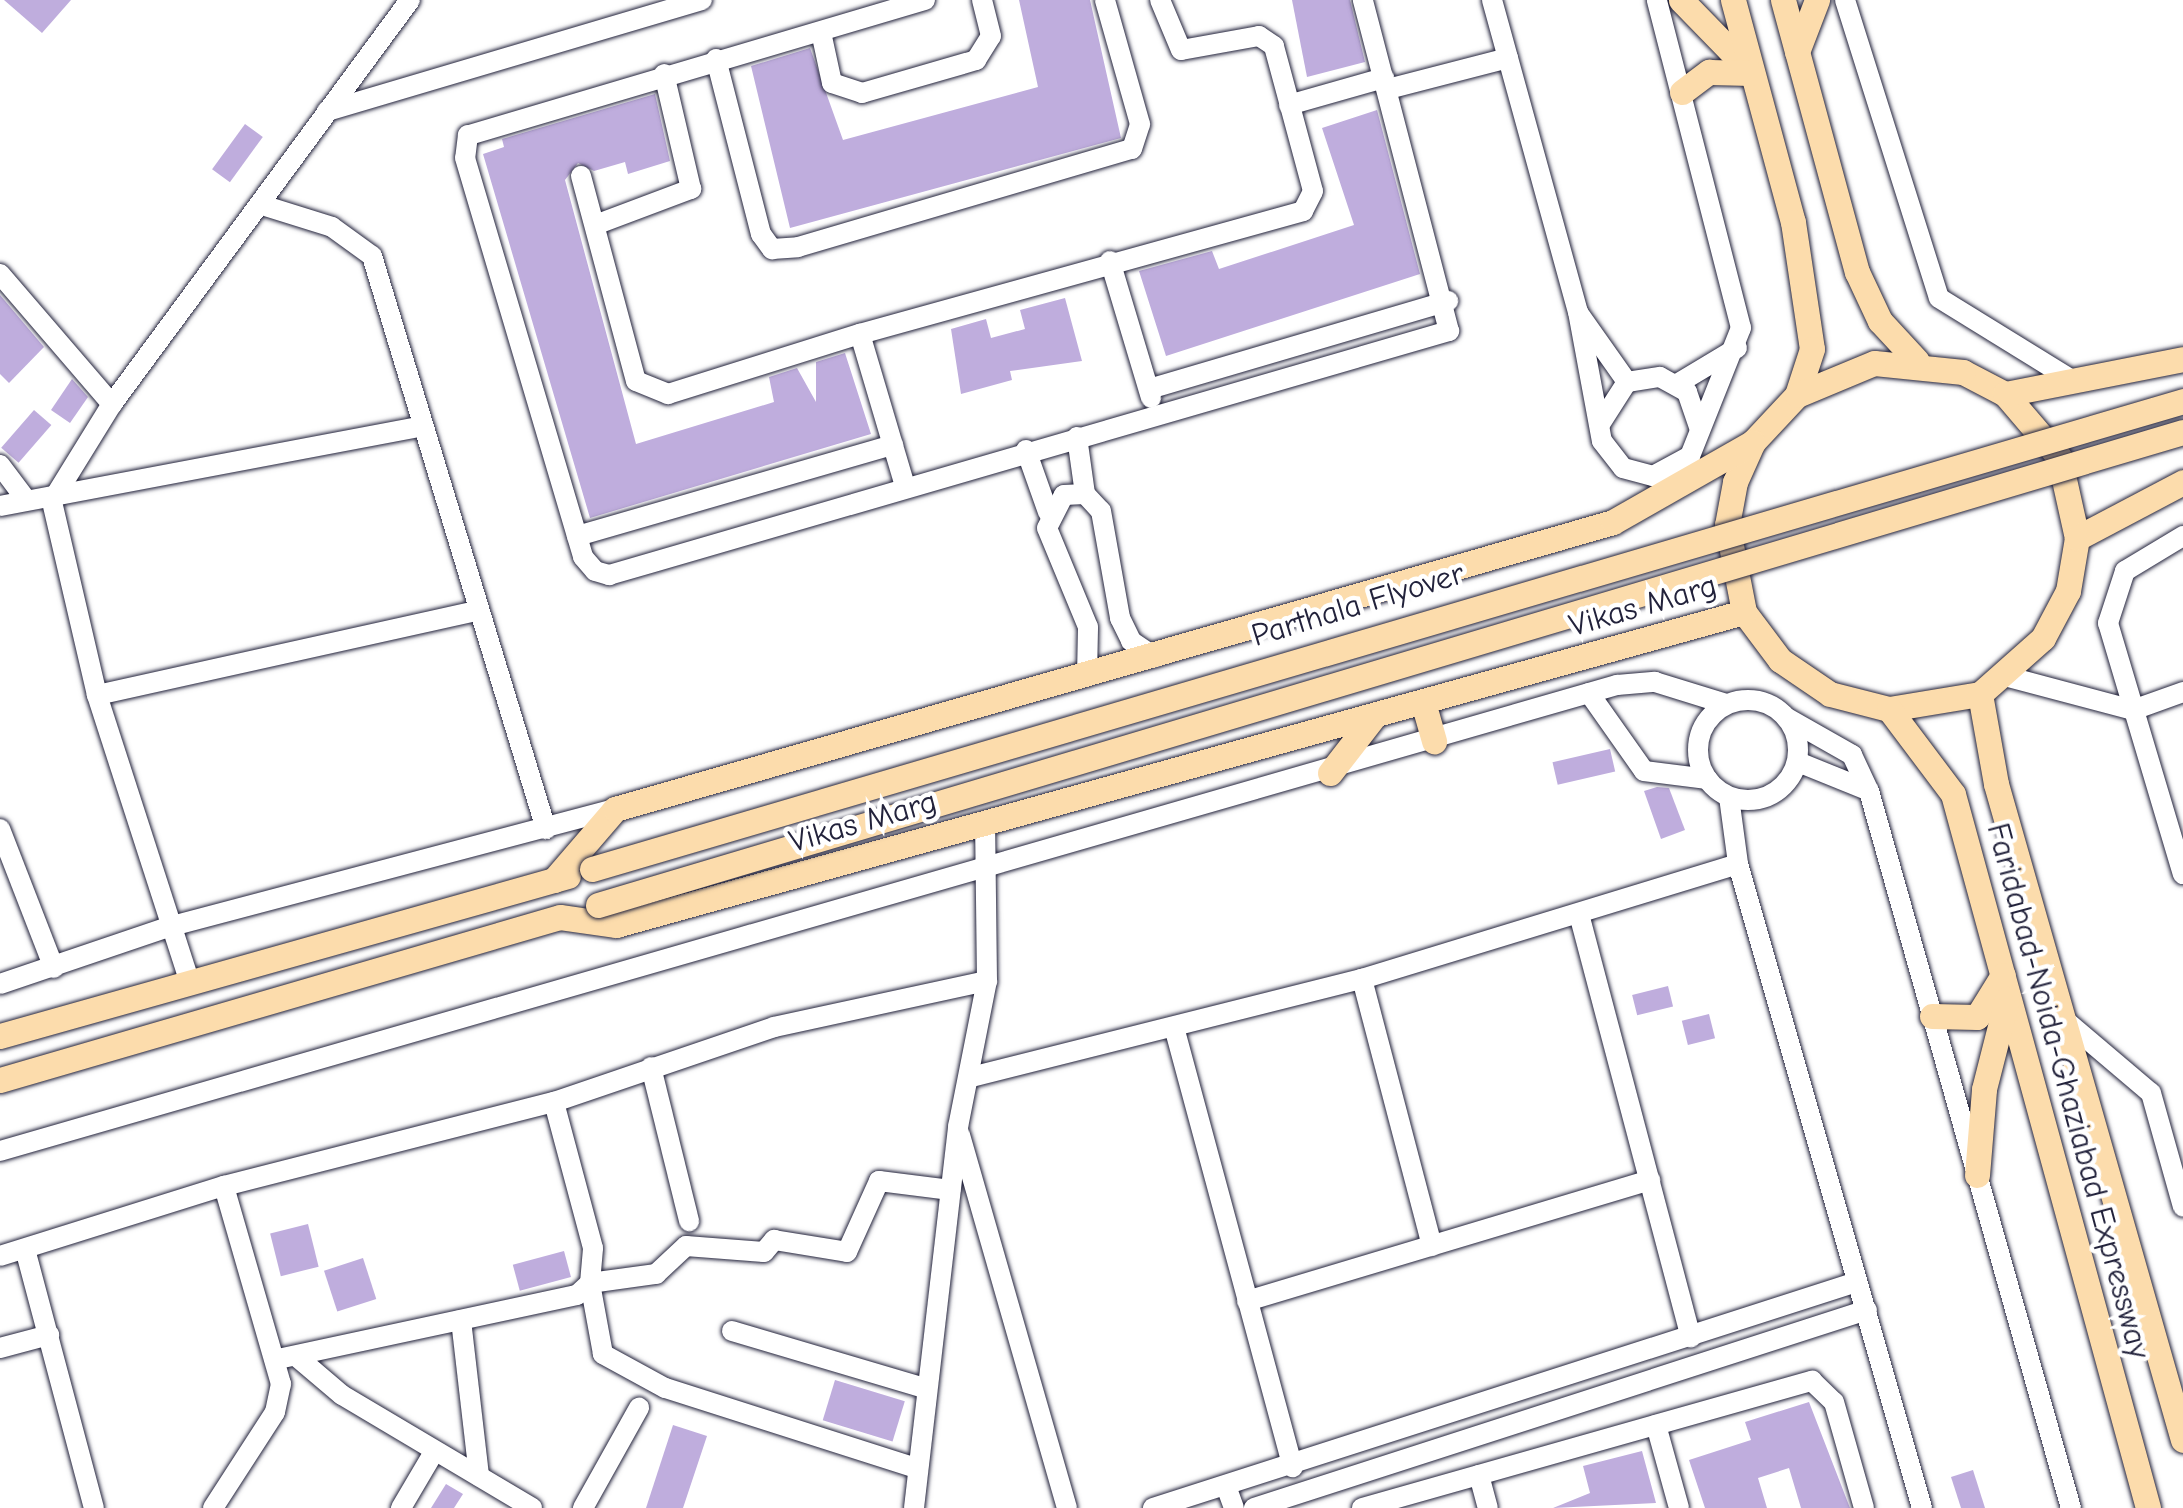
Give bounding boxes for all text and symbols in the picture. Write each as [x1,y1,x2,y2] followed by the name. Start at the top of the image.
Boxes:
[1247,554,1469,656] street label: Parthala Flyover
[1565,567,1721,645] street label: Vikas Marg
[785,783,941,861] street label: Vikas Marg
[1978,819,2158,1363] street label: Faridabad-Noida-Ghaziabad Expressway

